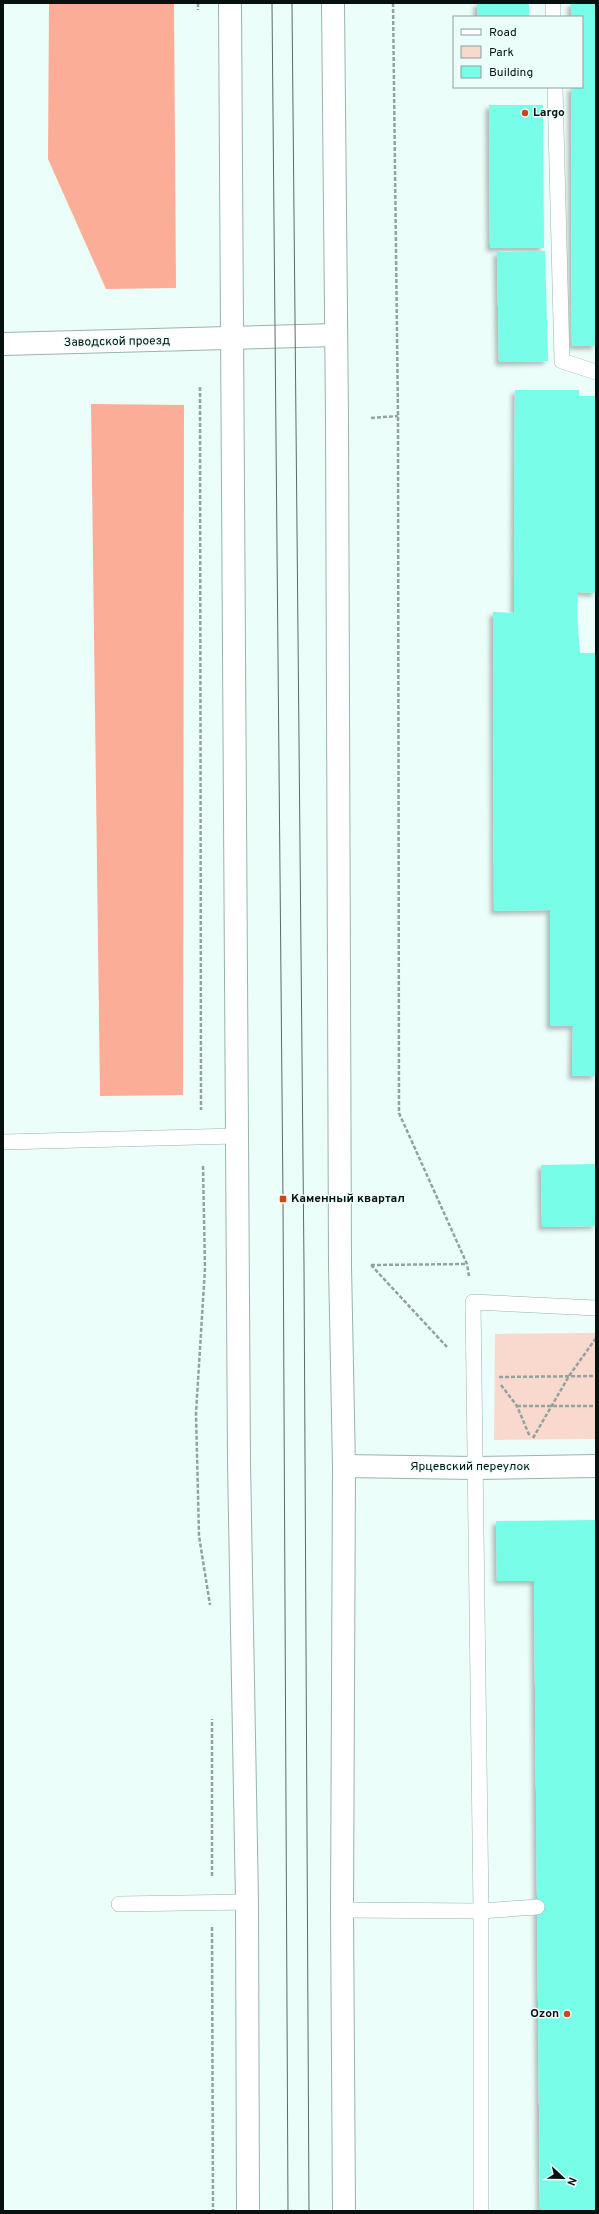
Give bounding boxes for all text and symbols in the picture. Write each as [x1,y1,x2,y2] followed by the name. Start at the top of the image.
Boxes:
[453,16,583,88] legend
[489,25,517,41] text: Road
[489,45,514,61] text: Park
[489,65,533,81] text: Building
[533,105,565,121] place label: Largo
[520,108,530,118] marker: Largo
[64,333,170,351] street label: Заводской проезд
[291,1191,405,1207] place label: Каменный квартал
[278,1194,288,1204] marker: Каменный квартал
[410,1459,530,1475] street label: Ярцевский переулок
[530,2006,559,2022] place label: Ozon
[562,2009,572,2019] marker: Ozon
[543,2158,583,2198] north arrow
[563,2175,579,2188] text: N

